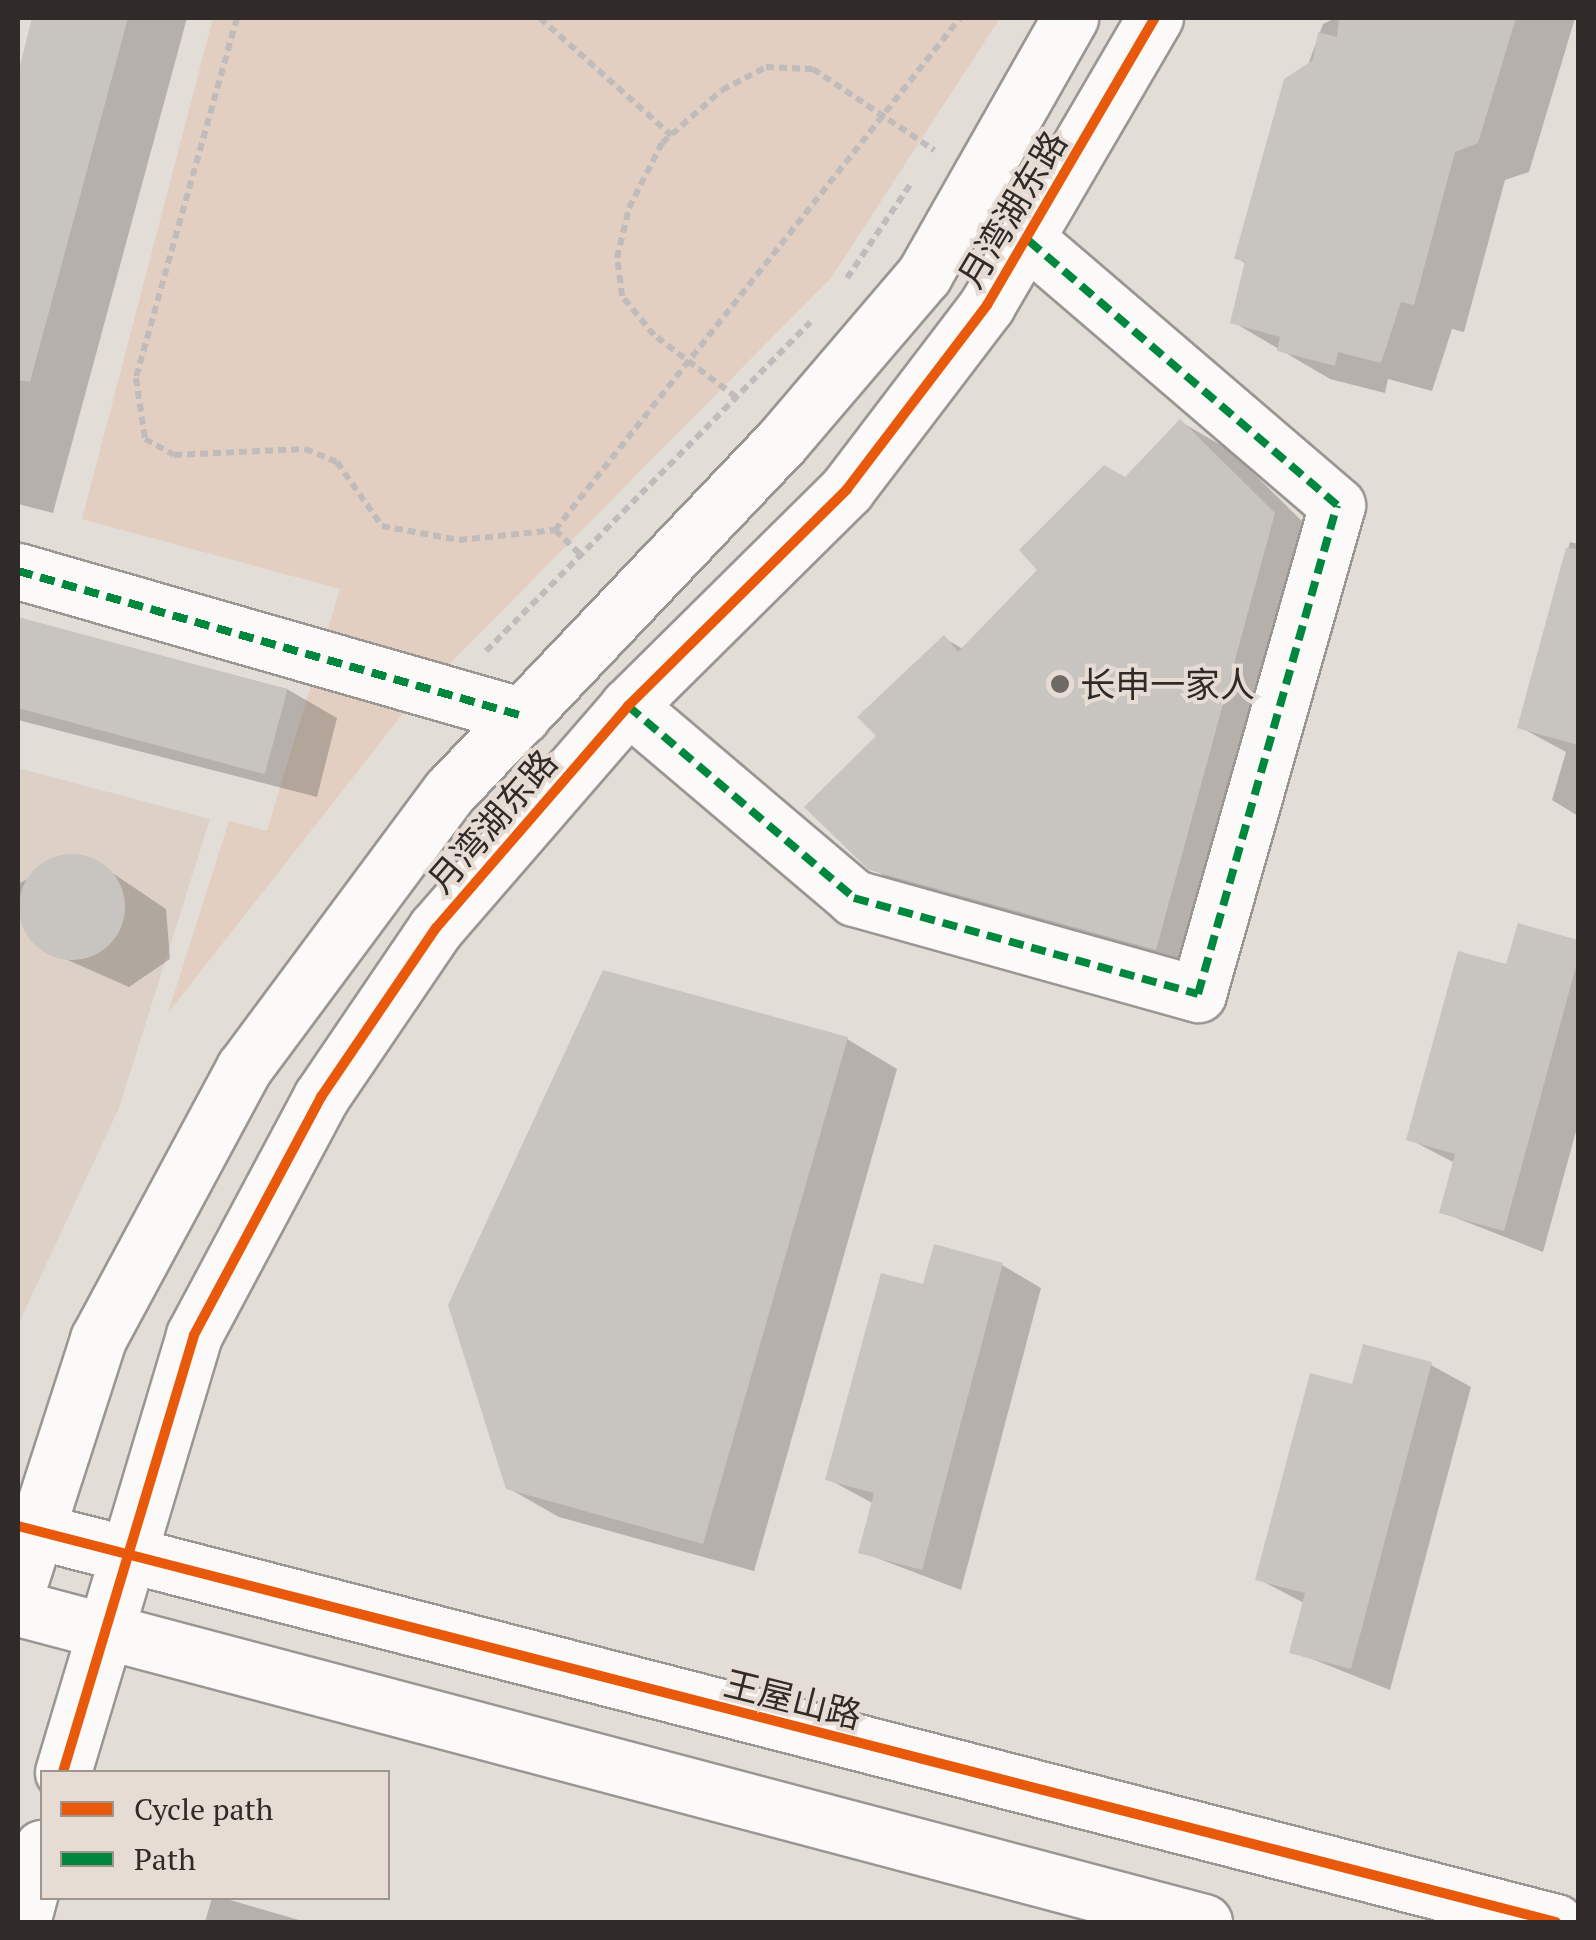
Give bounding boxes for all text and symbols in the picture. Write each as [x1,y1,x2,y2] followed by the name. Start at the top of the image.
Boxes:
[949,123,1075,295] street label: 月湾湖东路
[1080,663,1255,705] place label: 长申一家人
[1049,673,1071,695] marker: 长申一家人
[419,741,565,901] street label: 月湾湖东路
[720,1662,866,1736] street label: 王屋山路
[40,1770,390,1900] legend
[134,1789,273,1829] text: Cycle path
[134,1839,196,1879] text: Path

